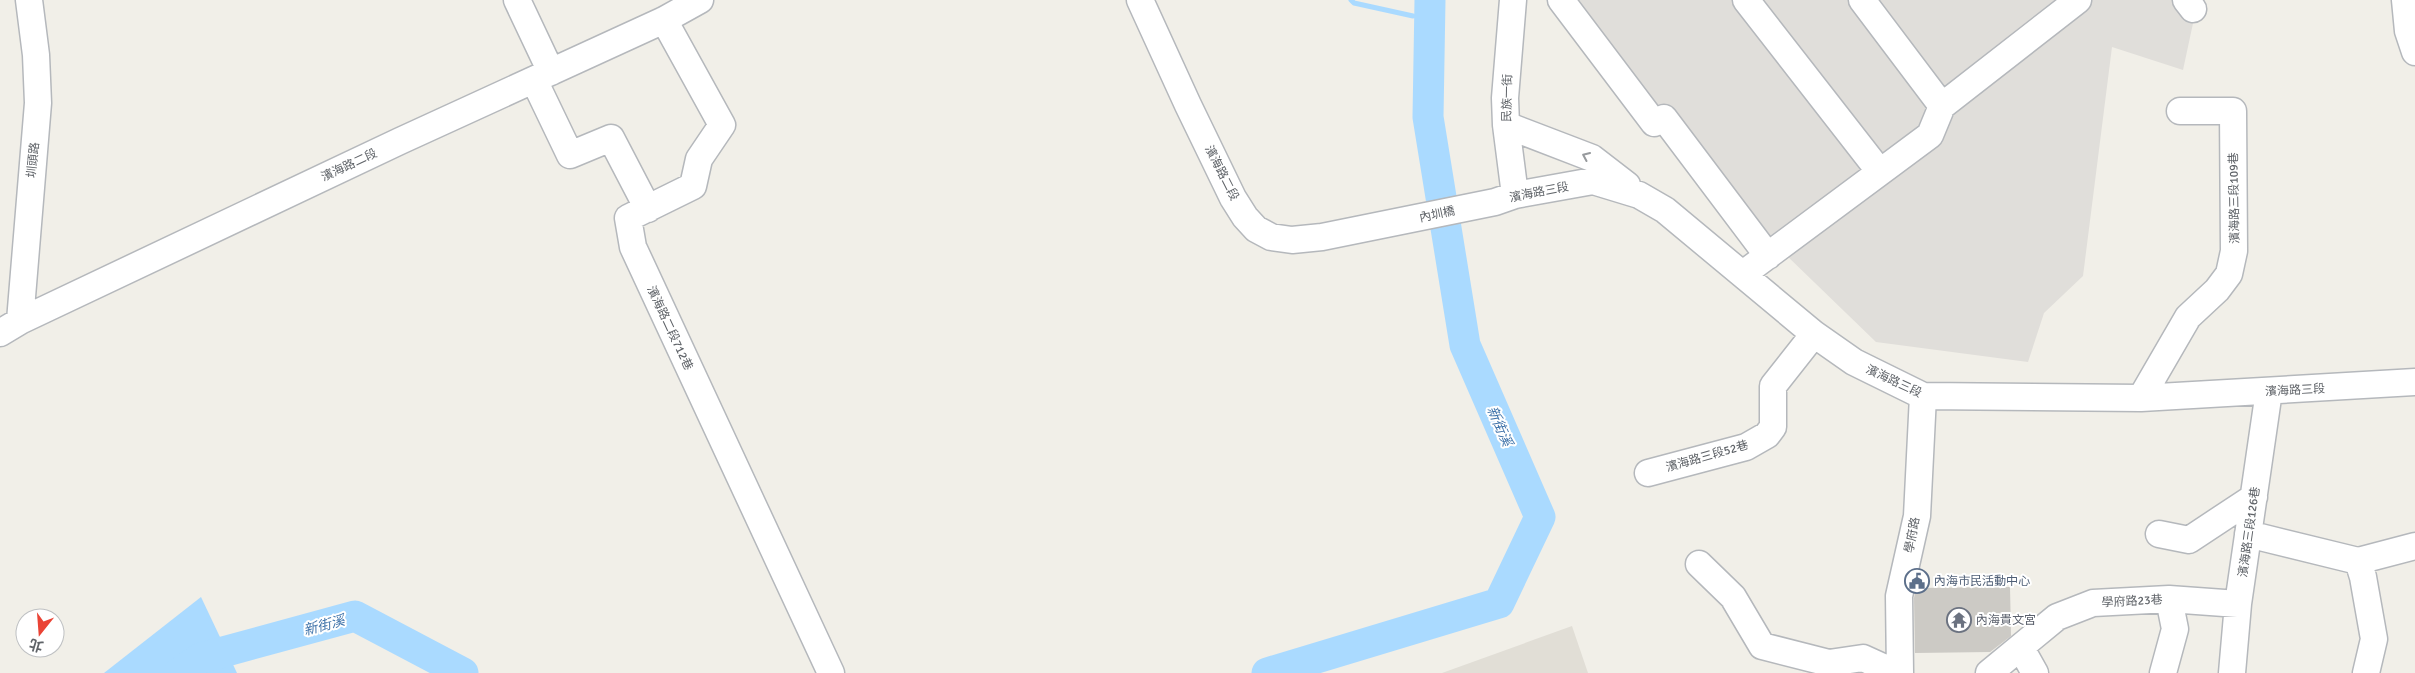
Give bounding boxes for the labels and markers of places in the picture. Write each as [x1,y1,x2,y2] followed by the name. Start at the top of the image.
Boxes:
[1904,568,1930,594] public building icon: 內海市民活動中心
[1934,574,2030,589] place label: 內海市民活動中心
[1946,607,1972,633] temple icon: 內海貴文宮
[1976,613,2036,628] place label: 內海貴文宮

